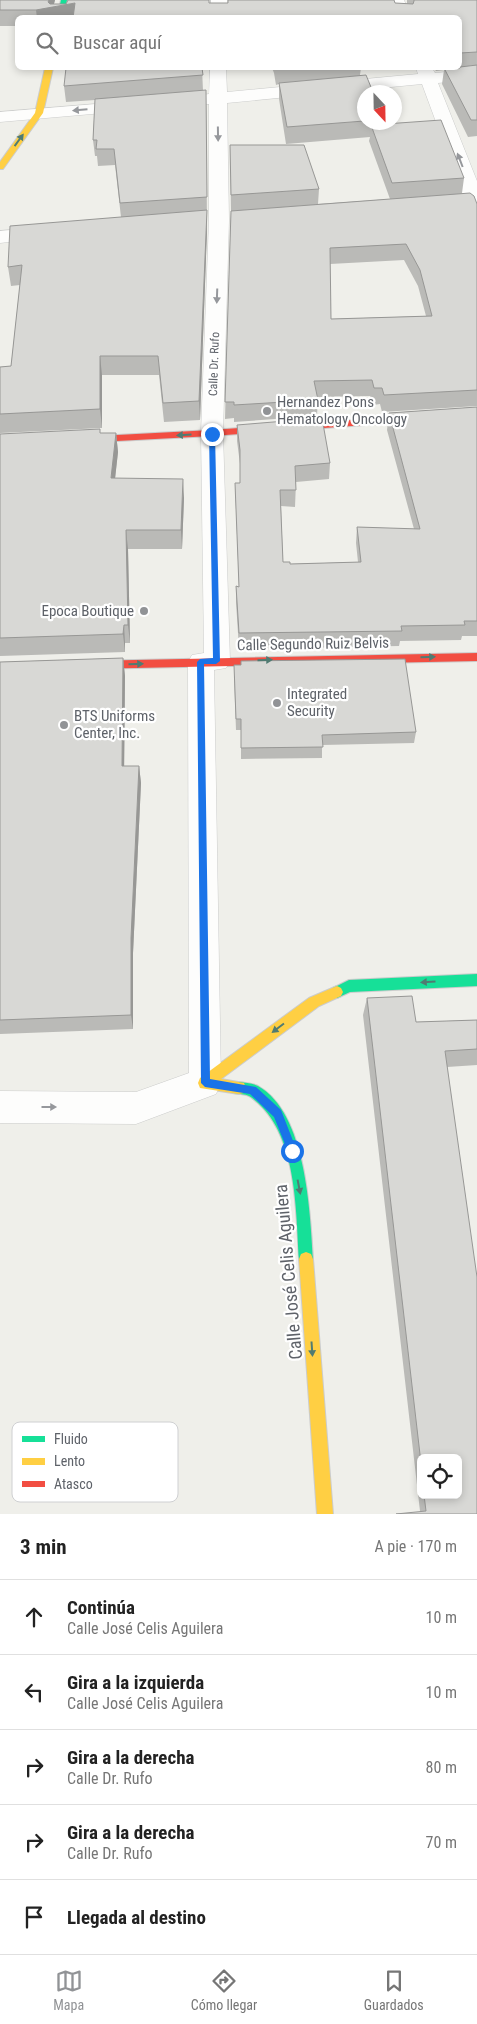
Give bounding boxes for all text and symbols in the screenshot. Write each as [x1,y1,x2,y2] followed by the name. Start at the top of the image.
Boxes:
[15,15,462,70] search box
[33,29,61,57] icon: search
[73,31,162,54] text: Buscar aquí
[357,85,402,130] north arrow
[72,106,88,114] one-way arrow
[215,126,223,142] one-way arrow
[14,133,24,147] one-way arrow
[456,152,464,167] one-way arrow
[212,288,220,304] one-way arrow
[206,332,222,396] street label: Calle Dr. Rufo
[277,393,407,428] place label: Hernandez Pons Hematology Oncology
[261,405,273,417] marker: Hernandez Pons Hematology Oncology
[201,423,224,446] route end
[176,431,192,439] one-way arrow
[41,602,134,620] place label: Epoca Boutique
[138,605,150,617] marker: Epoca Boutique
[237,634,389,654] street label: Calle Segundo Ruiz Belvis
[420,653,436,661] one-way arrow
[258,656,274,664] one-way arrow
[128,660,144,668] one-way arrow
[287,685,347,720] place label: Integrated Security
[271,697,283,709] marker: Integrated Security
[74,707,155,742] place label: BTS Uniforms Center, Inc.
[58,719,70,731] marker: BTS Uniforms Center, Inc.
[420,978,436,986] one-way arrow
[272,1023,285,1034] one-way arrow
[41,1103,57,1111] one-way arrow
[281,1140,304,1163] route start
[295,1180,303,1195] one-way arrow
[270,1184,306,1360] street label: Calle José Celis Aguilera
[309,1342,317,1358] one-way arrow
[12,1422,178,1502] legend
[54,1431,88,1447] text: Fluido
[54,1453,85,1469] text: Lento
[417,1454,462,1499] map controls
[417,1454,462,1499] button: locate
[54,1476,93,1492] text: Atasco
[20,1535,67,1559] text: 3 min
[374,1537,457,1556] text: A pie · 170 m
[67,1596,135,1619] text: Continúa
[20,1603,48,1631] icon: ahead
[425,1608,457,1627] text: 10 m
[67,1619,223,1638] text: Calle José Celis Aguilera
[67,1671,204,1694] text: Gira a la izquierda
[20,1678,48,1706] icon: left
[425,1683,457,1702] text: 10 m
[67,1694,223,1713] text: Calle José Celis Aguilera
[67,1746,194,1769] text: Gira a la derecha
[20,1753,48,1781] icon: right
[425,1758,457,1777] text: 80 m
[67,1769,153,1788] text: Calle Dr. Rufo
[67,1821,194,1844] text: Gira a la derecha
[20,1828,48,1856] icon: right
[425,1833,457,1852] text: 70 m
[67,1844,153,1863] text: Calle Dr. Rufo
[20,1903,48,1931] icon: arrive
[67,1906,206,1929] text: Llegada al destino
[53,1967,84,2013] tab: Mapa
[191,1967,257,2013] tab: Cómo llegar
[364,1967,424,2013] tab: Guardados

